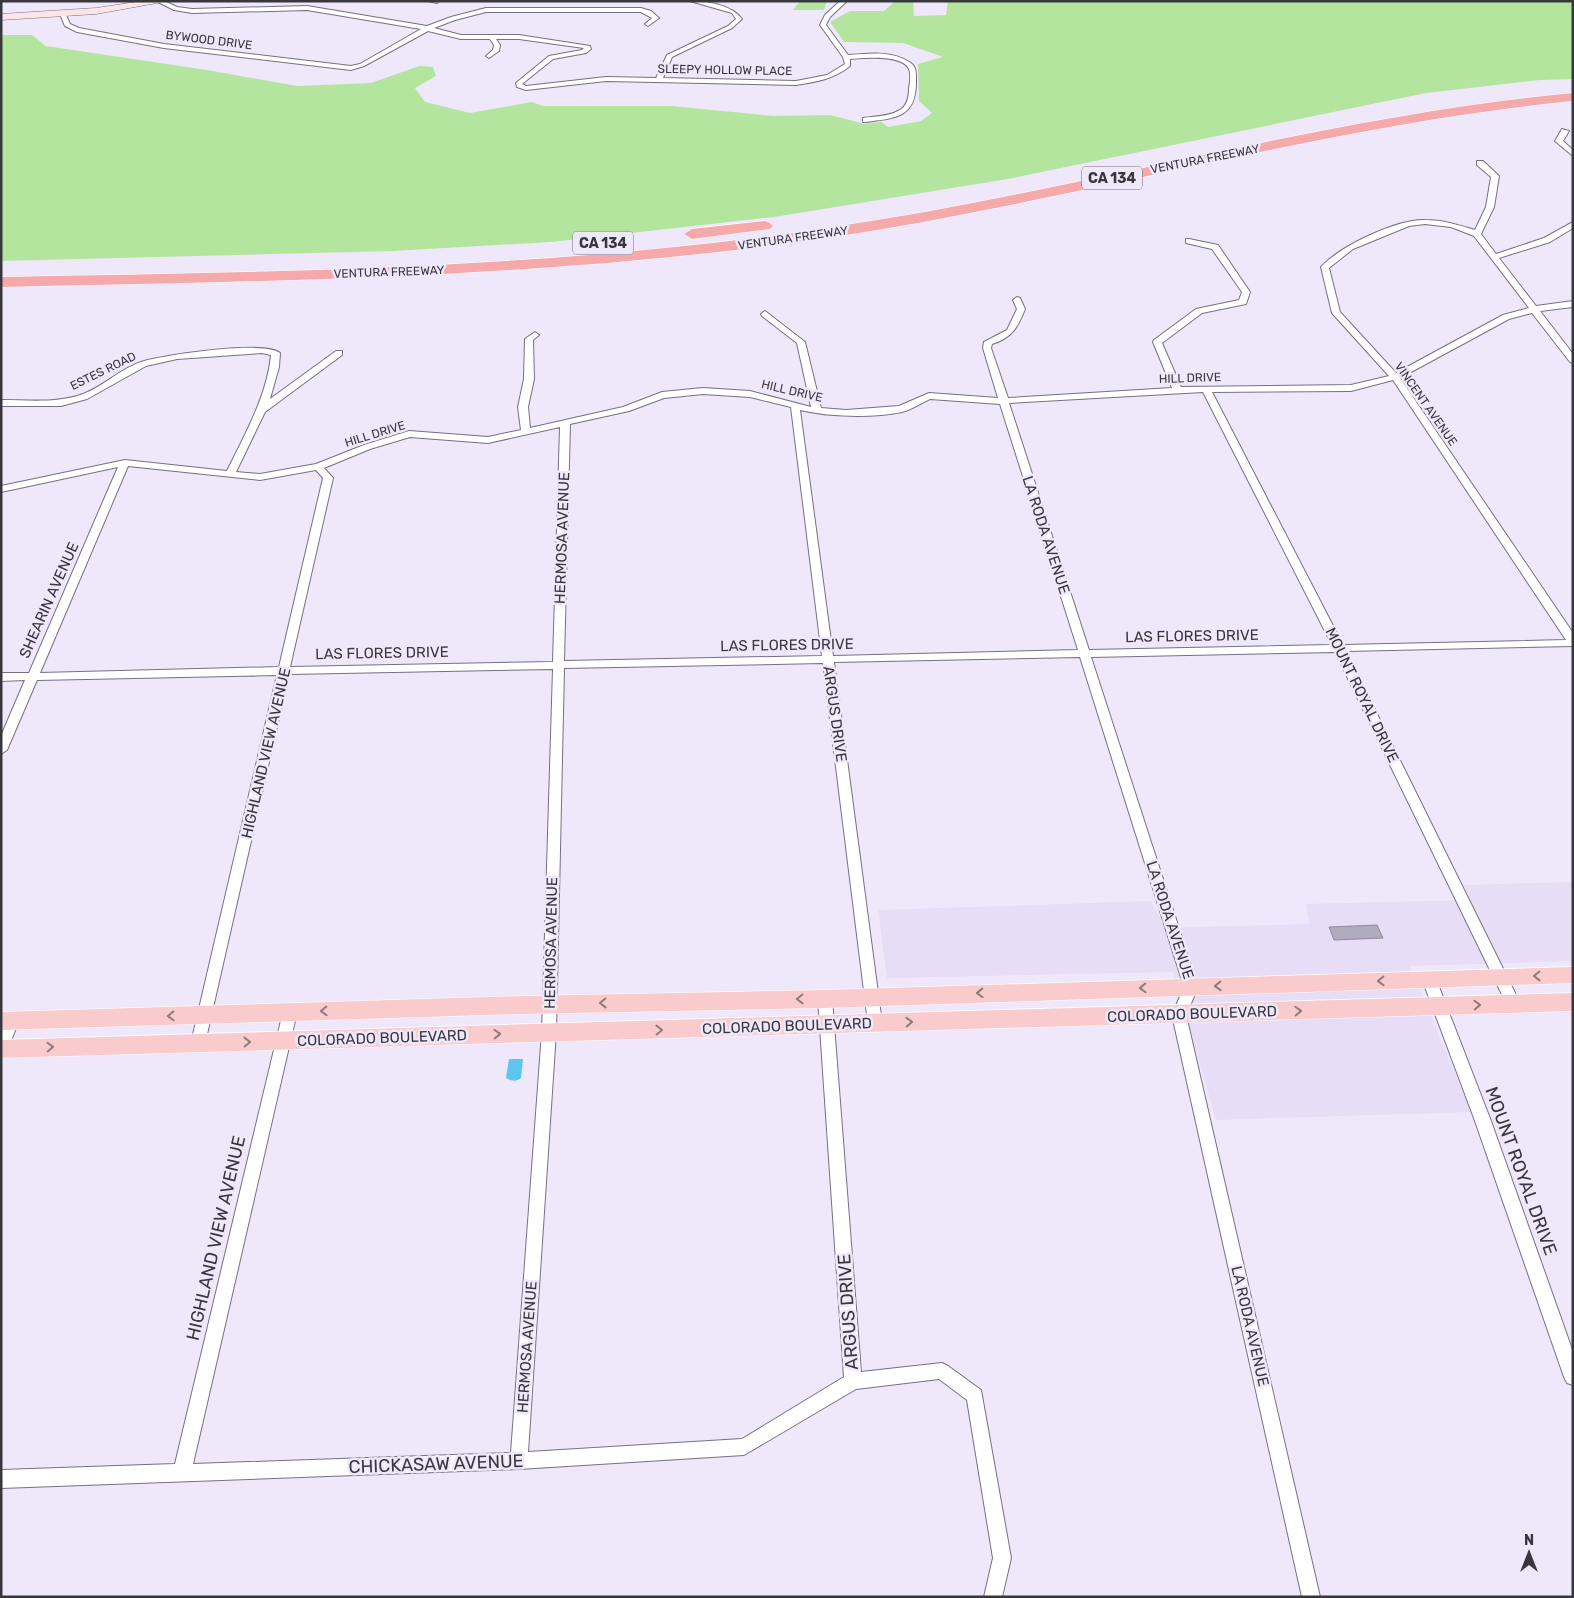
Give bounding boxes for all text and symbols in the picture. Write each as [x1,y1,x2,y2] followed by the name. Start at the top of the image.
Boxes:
[165,28,253,52] street label: BYWOOD DRIVE
[658,62,792,78] street label: SLEEPY HOLLOW PLACE
[1149,141,1261,176] street label: VENTURA FREEWAY
[1082,167,1142,190] road number: CA 134
[737,223,849,253] street label: VENTURA FREEWAY
[573,232,633,254] road number: CA 134
[333,263,445,281] street label: VENTURA FREEWAY
[68,349,138,393] street label: ESTES ROAD
[1392,359,1460,449] street label: VINCENT AVENUE
[1159,370,1221,386] street label: HILL DRIVE
[760,377,824,405] street label: HILL DRIVE
[343,418,407,450] street label: HILL DRIVE
[551,472,573,604] street label: HERMOSA AVENUE
[1018,474,1074,596] street label: LA RODA AVENUE
[15,539,83,661] street label: SHEARIN AVENUE
[1321,625,1403,765] street label: MOUNT ROYAL DRIVE
[1125,626,1259,646] street label: LAS FLORES DRIVE
[720,635,854,655] street label: LAS FLORES DRIVE
[315,643,449,663] street label: LAS FLORES DRIVE
[819,665,851,763] street label: ARGUS DRIVE
[238,666,294,840] street label: HIGHLAND VIEW AVENUE
[1142,859,1198,981] street label: LA RODA AVENUE
[541,877,561,1009] street label: HERMOSA AVENUE
[1532,971,1540,981] one-way arrow
[1376,975,1384,986] one-way arrow
[1214,981,1222,991] one-way arrow
[1138,983,1146,993] one-way arrow
[976,987,984,998] one-way arrow
[796,994,804,1004] one-way arrow
[599,998,606,1008] one-way arrow
[1473,1000,1481,1010] one-way arrow
[1107,1002,1277,1026] street label: COLORADO BOULEVARD
[1294,1005,1302,1016] one-way arrow
[320,1006,328,1016] one-way arrow
[167,1011,175,1021] one-way arrow
[702,1014,872,1038] street label: COLORADO BOULEVARD
[905,1017,913,1028] one-way arrow
[656,1025,663,1035] one-way arrow
[297,1026,467,1050] street label: COLORADO BOULEVARD
[493,1029,501,1039] one-way arrow
[243,1037,251,1047] one-way arrow
[46,1042,54,1052] one-way arrow
[1480,1084,1562,1258] street label: MOUNT ROYAL DRIVE
[182,1133,250,1343] street label: HIGHLAND VIEW AVENUE
[833,1253,863,1371] street label: ARGUS DRIVE
[1227,1264,1273,1388] street label: LA RODA AVENUE
[513,1281,541,1413] street label: HERMOSA AVENUE
[348,1450,524,1478] street label: CHICKASAW AVENUE
[1504,1528,1554,1578] north arrow
[1524,1532,1534,1549] text: N

